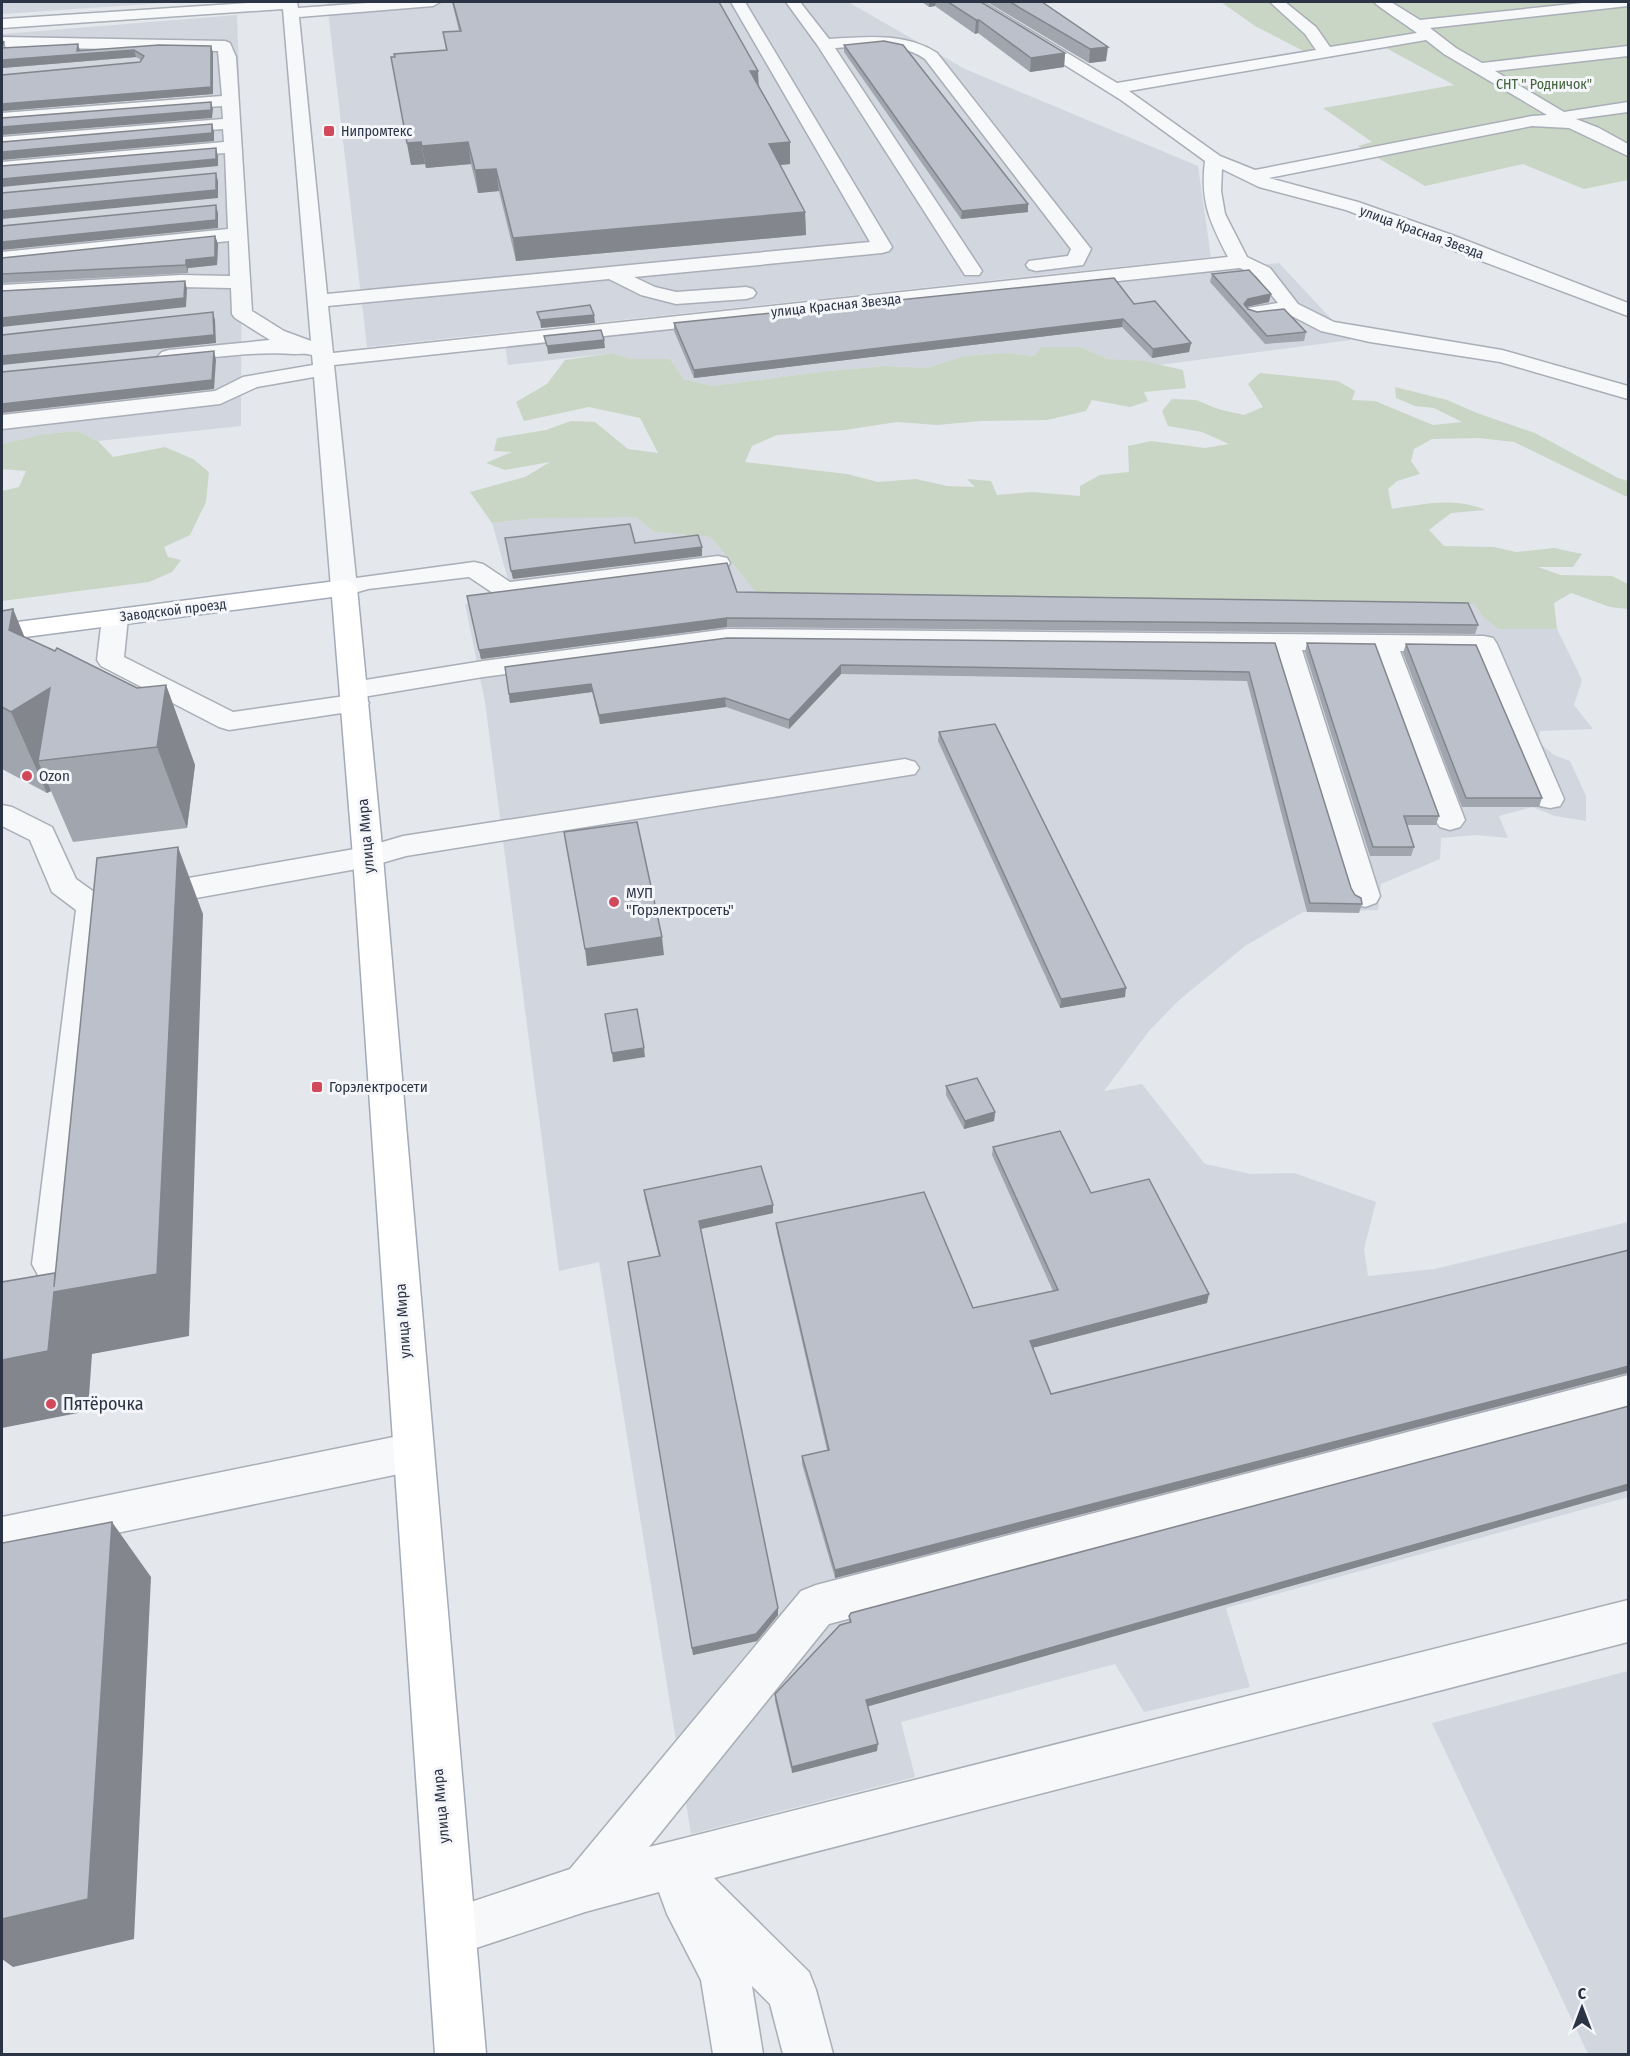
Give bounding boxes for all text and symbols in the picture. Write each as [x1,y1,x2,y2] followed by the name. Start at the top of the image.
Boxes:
[1496,76,1592,93] park label: СНТ " Родничок"
[341,123,412,140] place label: Нипромтекс
[322,124,336,138] marker: Нипромтекс
[1357,202,1486,263] street label: улица Красная Звезда
[770,290,902,321] street label: улица Красная Звезда
[119,596,227,625] street label: Заводской проезд
[39,767,70,785] place label: Ozon
[20,769,34,783] marker: Ozon
[354,798,378,874] street label: улица Мира
[626,884,734,919] place label: МУП "Горэлектросеть"
[607,895,621,909] marker: МУП "Горэлектросеть"
[329,1078,428,1096] place label: Горэлектросети
[310,1080,324,1094] marker: Горэлектросети
[391,1283,415,1359] street label: улица Мира
[63,1393,144,1415] place label: Пятёрочка
[44,1397,58,1411] marker: Пятёрочка
[429,1768,453,1844] street label: улица Мира
[1552,1978,1612,2038] north arrow
[1578,1984,1587,2003] text: С

